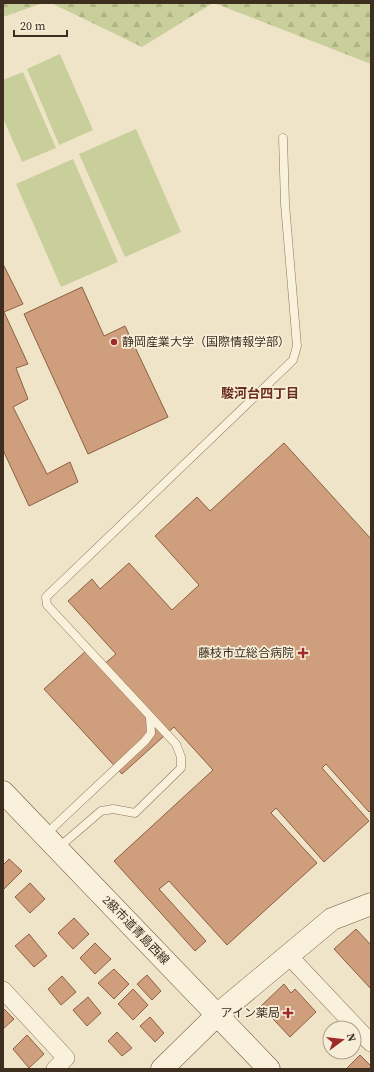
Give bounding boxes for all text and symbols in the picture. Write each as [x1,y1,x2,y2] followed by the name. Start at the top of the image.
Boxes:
[14,12,67,38] scale bar
[20,18,46,34] text: 20 m
[122,334,290,350] place label: 静岡産業大学（国際情報学部）
[109,337,119,347] marker: 静岡産業大学（国際情報学部）
[221,385,299,402] district label: 駿河台四丁目
[198,645,294,661] place label: 藤枝市立総合病院
[297,647,309,659] marker: 藤枝市立総合病院
[99,892,173,968] street label: 2級市道青島西線
[221,1005,280,1021] place label: アイン薬局
[283,1008,293,1018] marker: アイン薬局
[322,1020,362,1060] north arrow
[343,1032,359,1043] text: N

